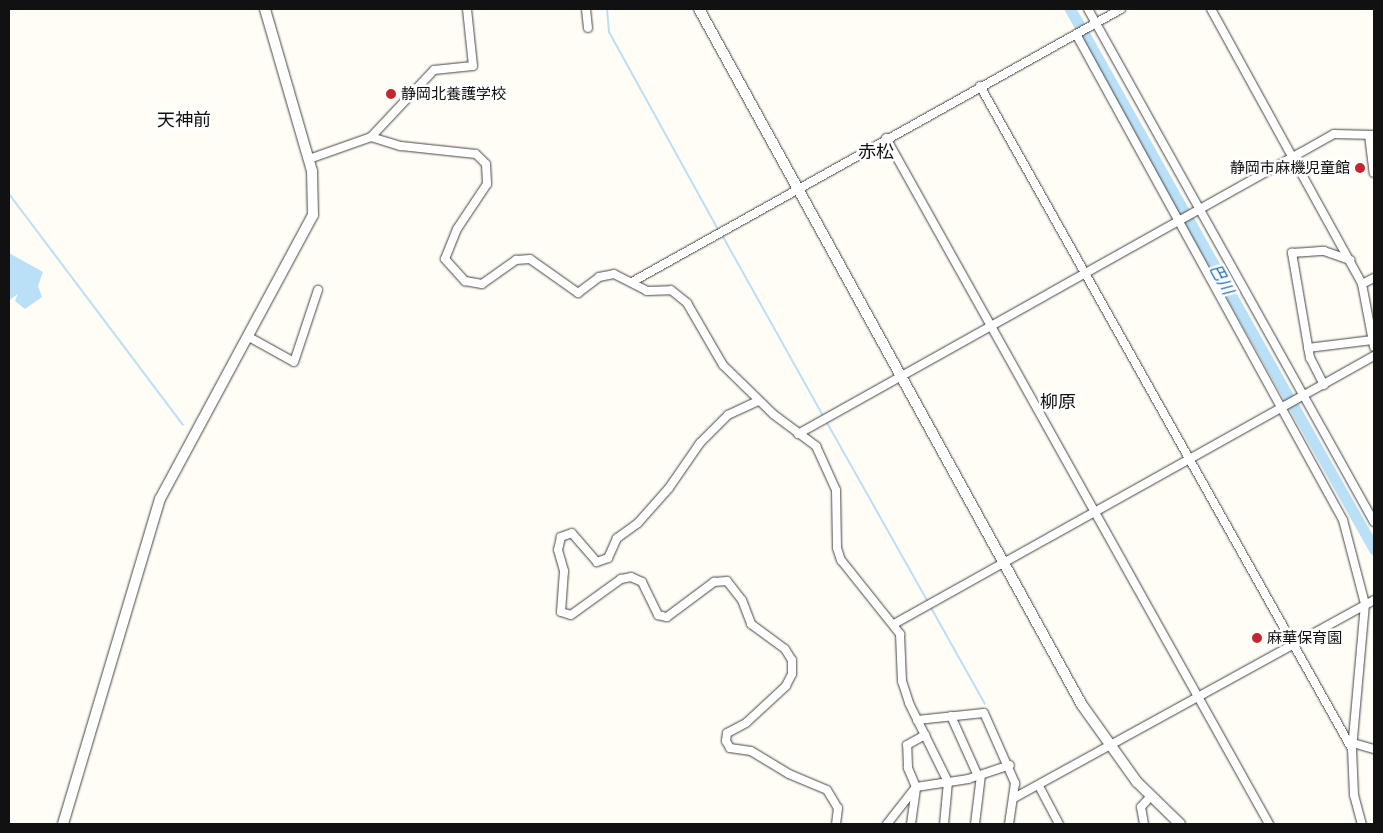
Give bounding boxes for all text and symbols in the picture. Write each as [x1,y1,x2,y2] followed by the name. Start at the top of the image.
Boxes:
[401,85,506,103] place label: 静岡北養護学校
[385,88,397,100] marker: 静岡北養護学校
[157,108,211,130] district label: 天神前
[858,140,894,162] district label: 赤松
[1230,159,1350,177] place label: 静岡市麻機児童館
[1354,162,1366,174] marker: 静岡市麻機児童館
[1206,260,1238,298] water label: 巴川
[1040,390,1076,412] district label: 柳原
[1267,629,1342,647] place label: 麻華保育園
[1251,632,1263,644] marker: 麻華保育園

